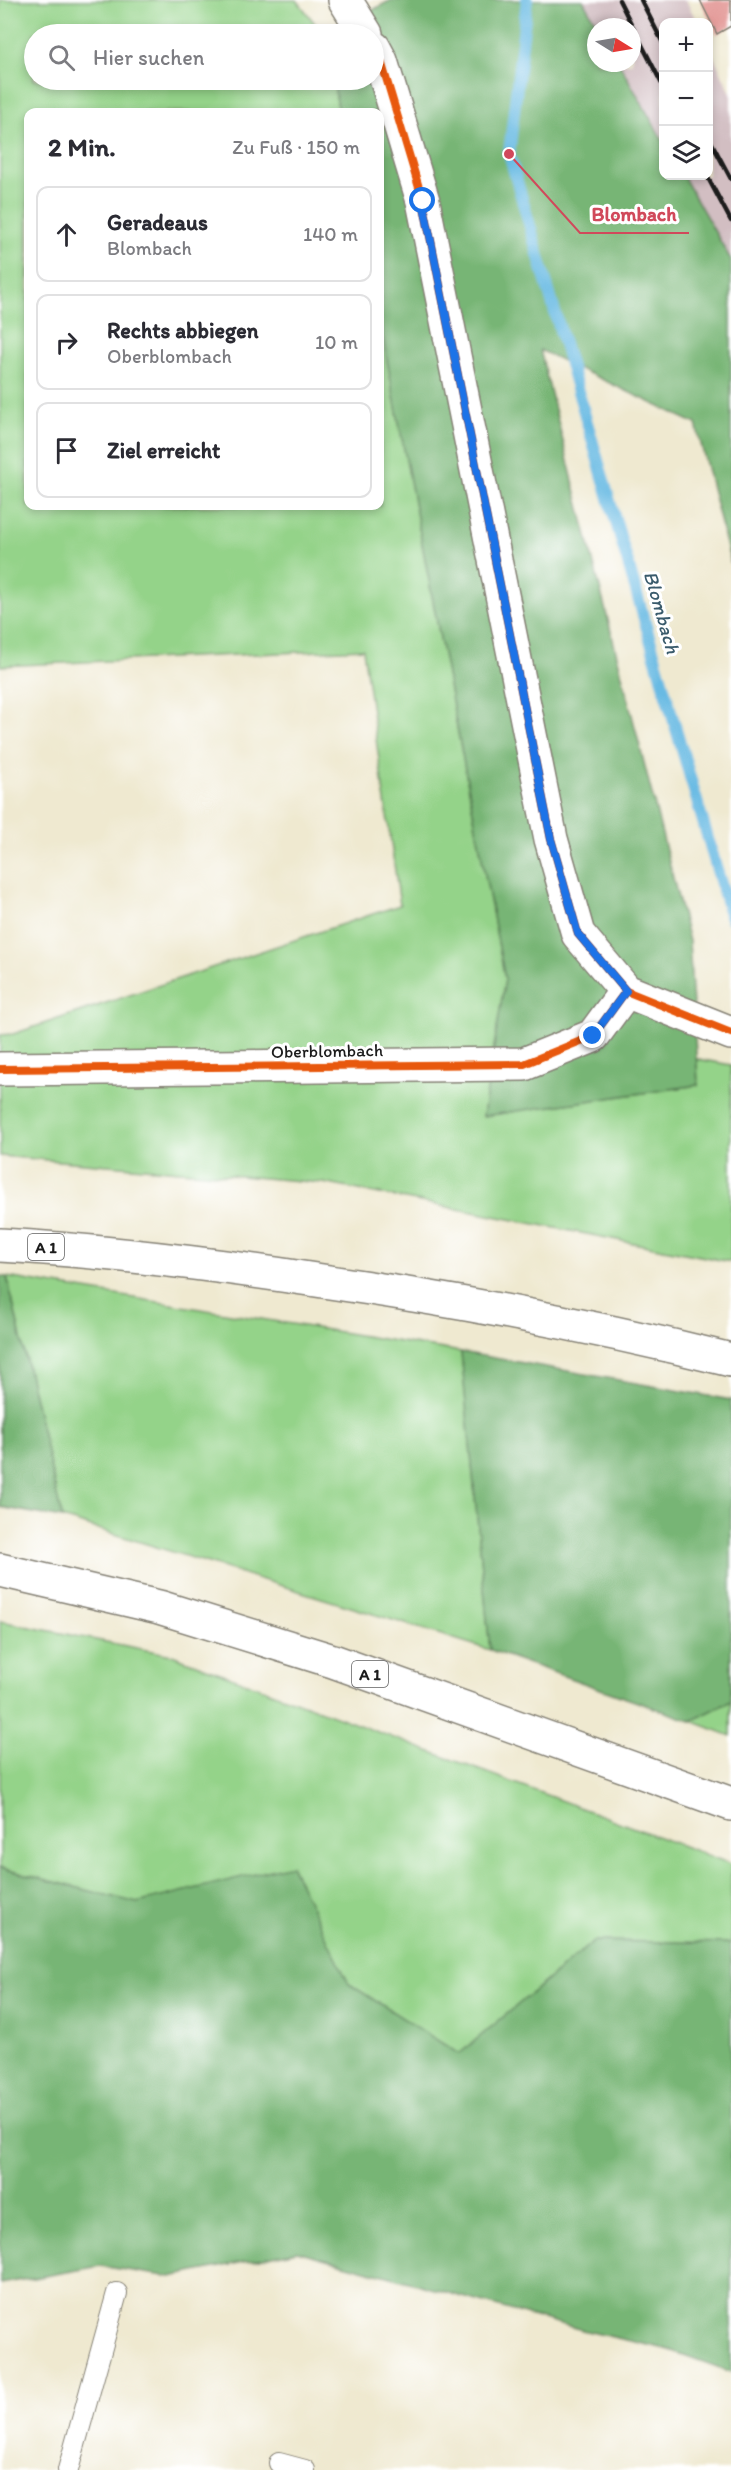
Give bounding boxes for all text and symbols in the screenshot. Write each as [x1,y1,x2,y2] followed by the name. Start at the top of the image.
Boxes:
[587,18,641,72] north arrow
[659,18,713,180] map controls
[659,18,713,72] button: +
[24,24,384,90] search box
[45,41,78,74] icon: search
[93,44,204,71] text: Hier suchen
[659,72,713,126] button: −
[659,126,713,180] button: layers
[48,131,116,163] text: 2 Min.
[232,135,360,159] text: Zu Fuß · 150 m
[409,187,435,213] route start
[580,195,689,233] callout: Blombach
[592,202,677,226] text: Blombach
[107,209,208,236] text: Geradeaus
[50,218,83,251] icon: ahead
[303,222,358,246] text: 140 m
[107,236,192,260] text: Blombach
[107,317,259,344] text: Rechts abbiegen
[50,326,83,359] icon: right
[315,330,358,354] text: 10 m
[107,344,232,368] text: Oberblombach
[50,434,83,467] icon: arrive
[107,437,220,464] text: Ziel erreicht
[639,568,685,657] water label: Blombach
[579,1022,605,1048] route end
[271,1039,383,1063] street label: Oberblombach
[28,1234,64,1260] road number: A 1
[352,1661,388,1687] road number: A 1

